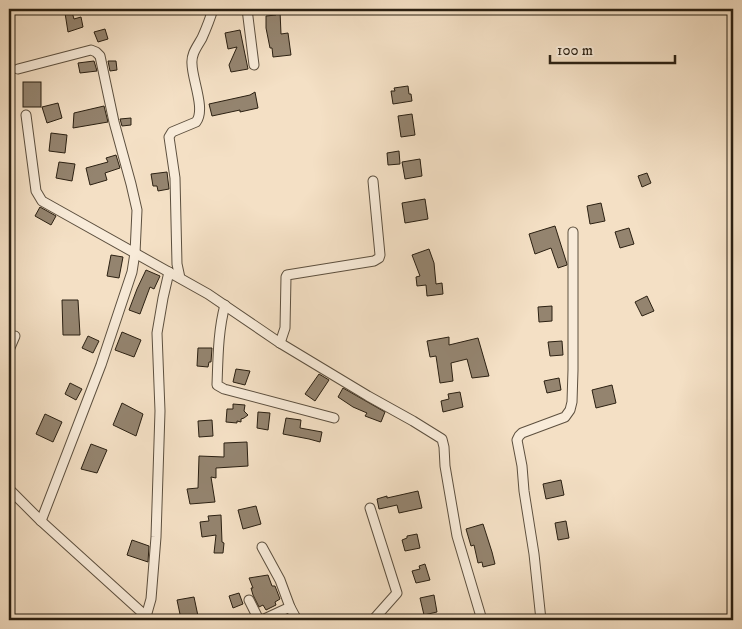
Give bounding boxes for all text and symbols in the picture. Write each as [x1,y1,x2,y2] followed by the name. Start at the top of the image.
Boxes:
[550,32,674,64] scale bar
[557,41,593,60] text: 100 m

